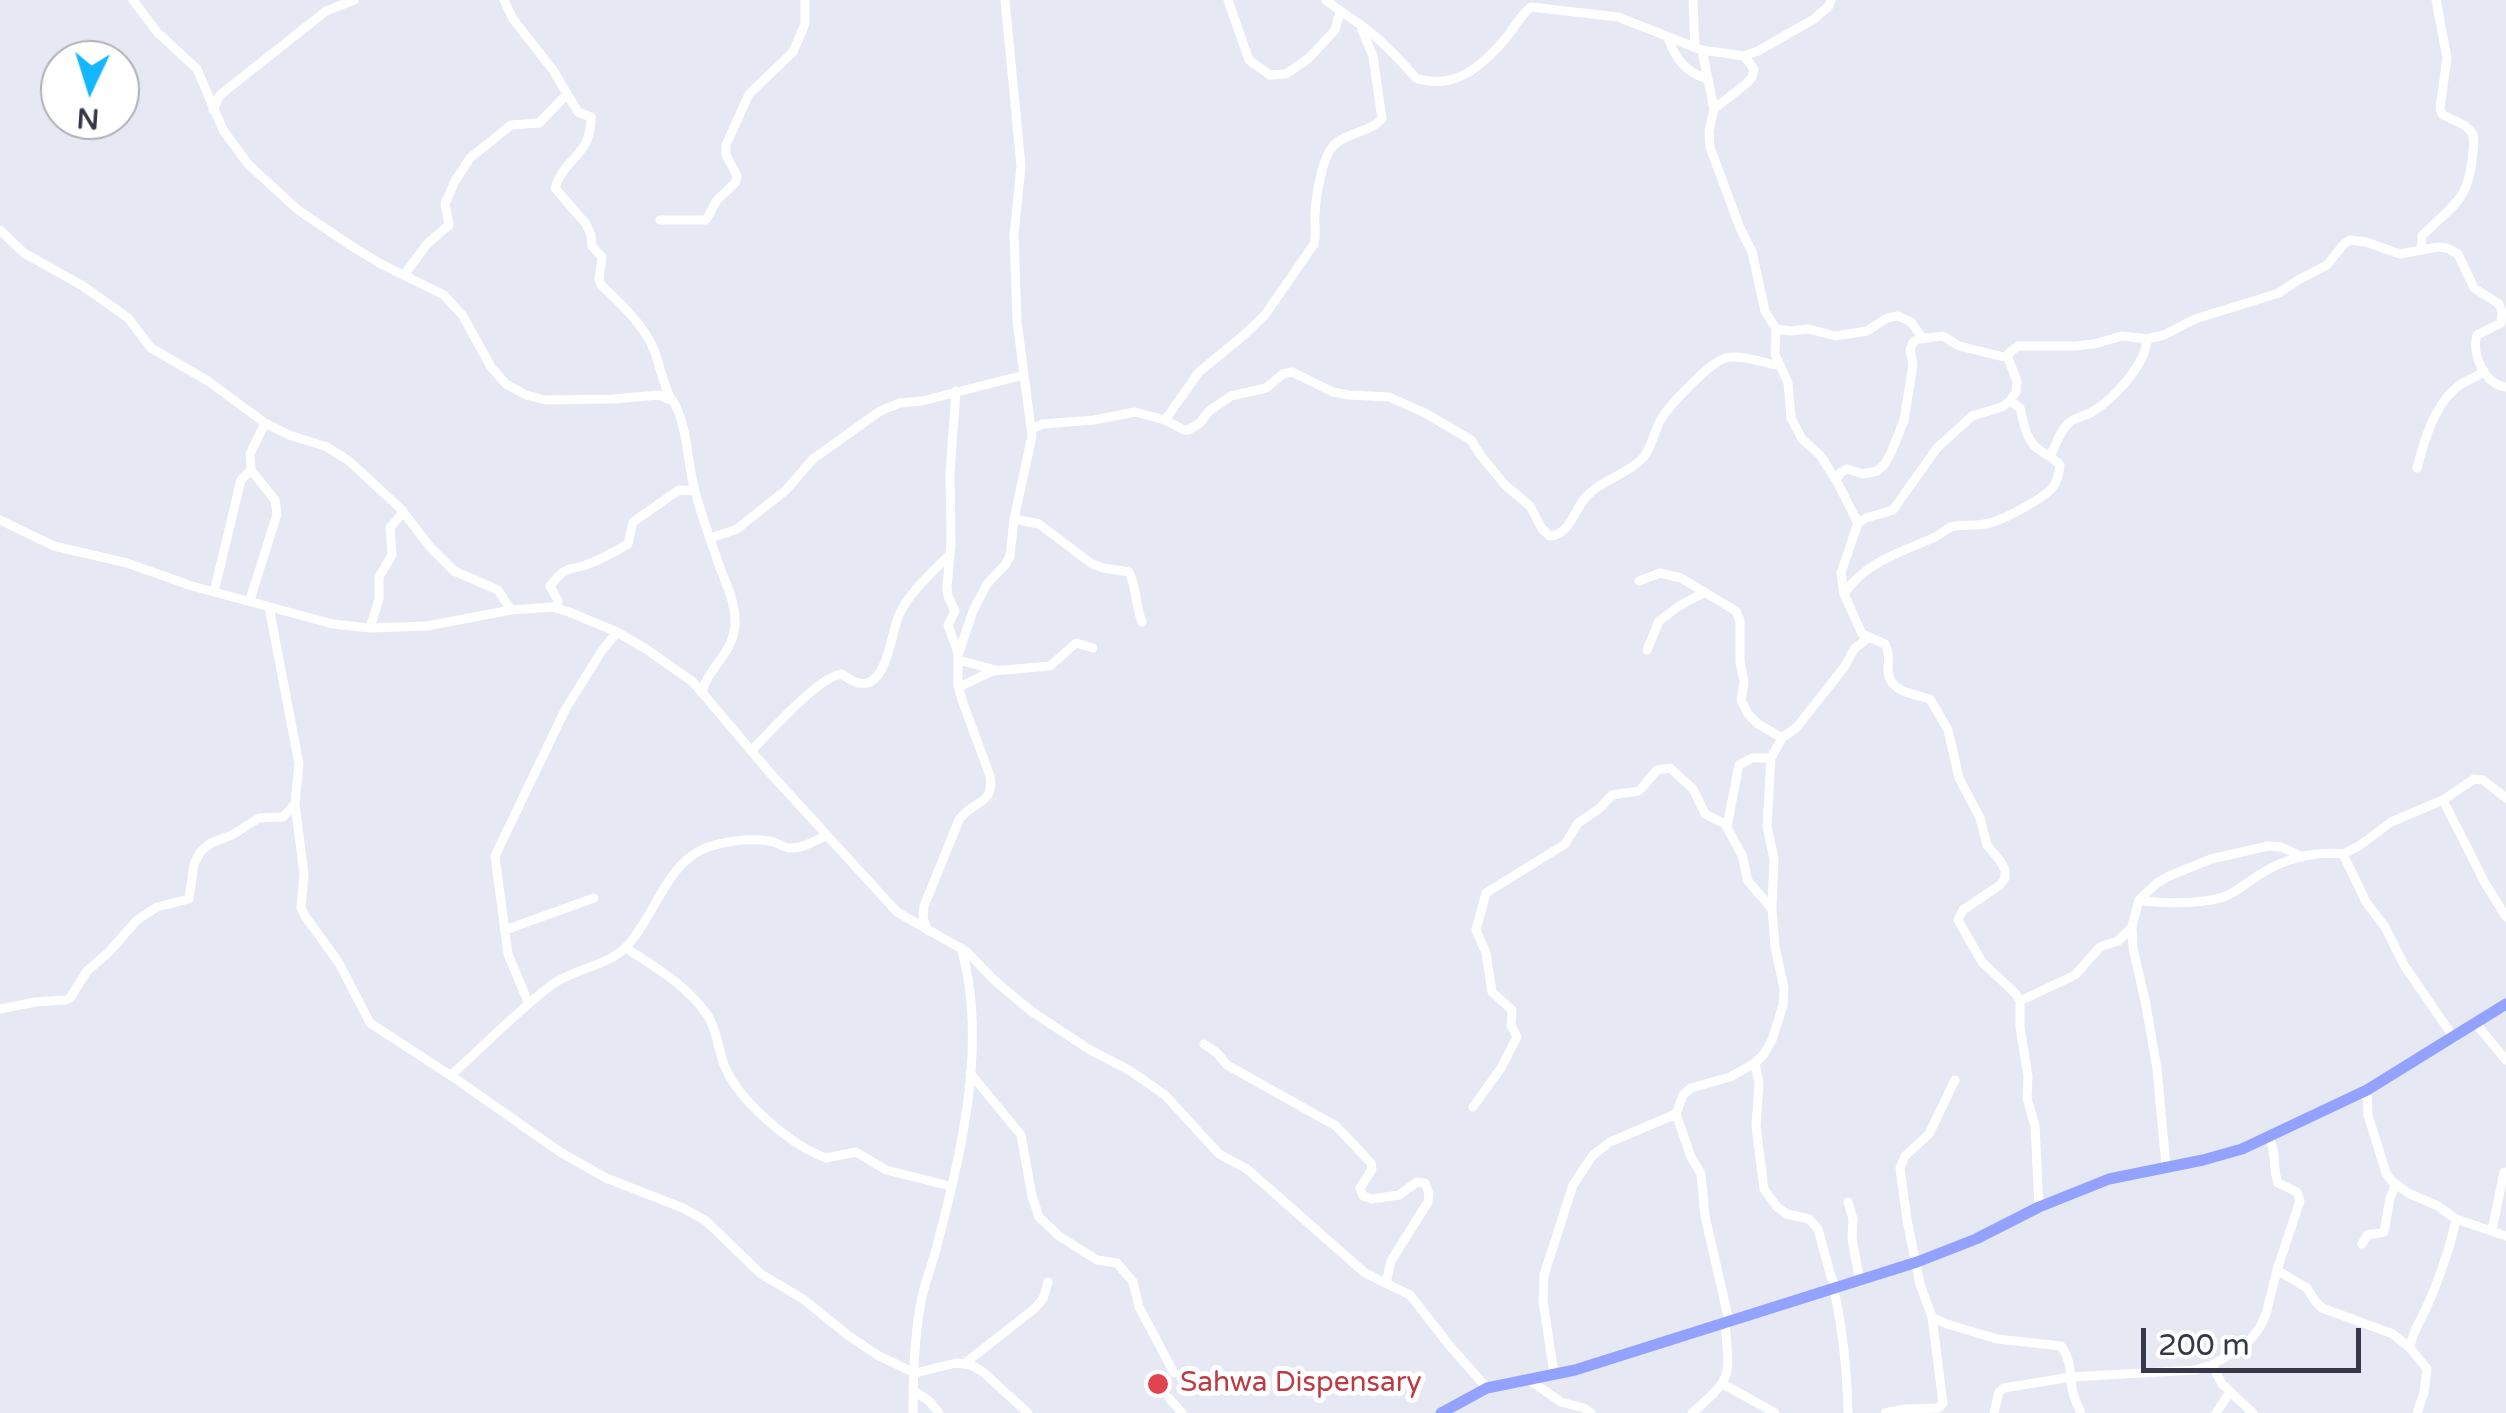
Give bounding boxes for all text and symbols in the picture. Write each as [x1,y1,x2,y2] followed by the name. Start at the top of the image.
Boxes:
[40,40,140,140] north arrow
[76,100,100,136] text: N
[2146,1308,2366,1370] scale bar
[2158,1327,2250,1364] text: 200 m
[1180,1367,1421,1401] place label: Sahwa Dispensary
[1145,1371,1171,1397] marker: Sahwa Dispensary

